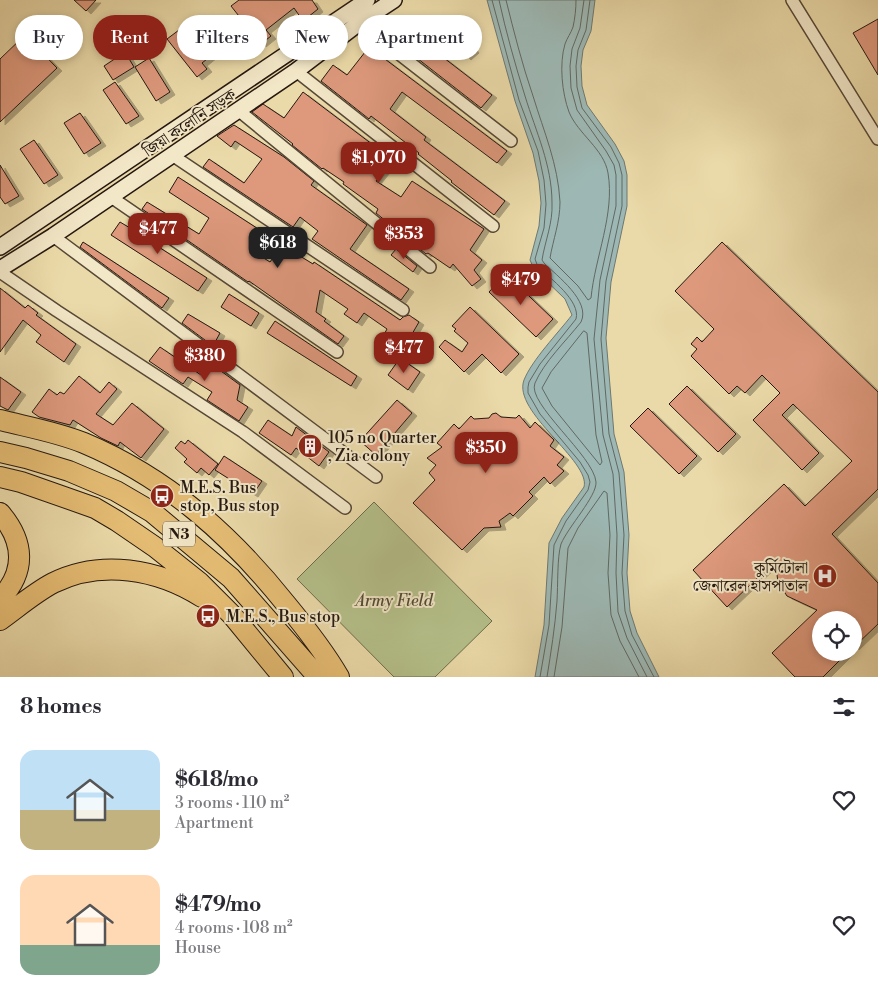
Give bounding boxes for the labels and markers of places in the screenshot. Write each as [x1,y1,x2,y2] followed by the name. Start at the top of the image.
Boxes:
[338,142,420,184] pin: $1,070
[128,212,188,255] pin: $477
[374,218,434,260] pin: $353
[248,226,308,269] pin: $618
[491,264,551,306] pin: $479
[374,332,434,374] pin: $477
[175,340,235,382] pin: $380
[328,428,437,466] place label: 105 no Quarter , Zia colony
[456,432,516,474] pin: $350
[297,433,323,459] building icon: 105 no Quarter , Zia colony
[180,478,279,516] place label: M.E.S. Bus stop, Bus stop
[149,483,175,509] bus stop icon: M.E.S. Bus stop, Bus stop
[693,558,809,596] place label: কুর্মিটোলা জেনারেল হাসপাতাল
[812,563,838,589] hospital icon: কুর্মিটোলা জেনারেল হাসপাতাল
[195,603,221,629] bus stop icon: M.E.S., Bus stop
[226,607,340,627] place label: M.E.S., Bus stop

